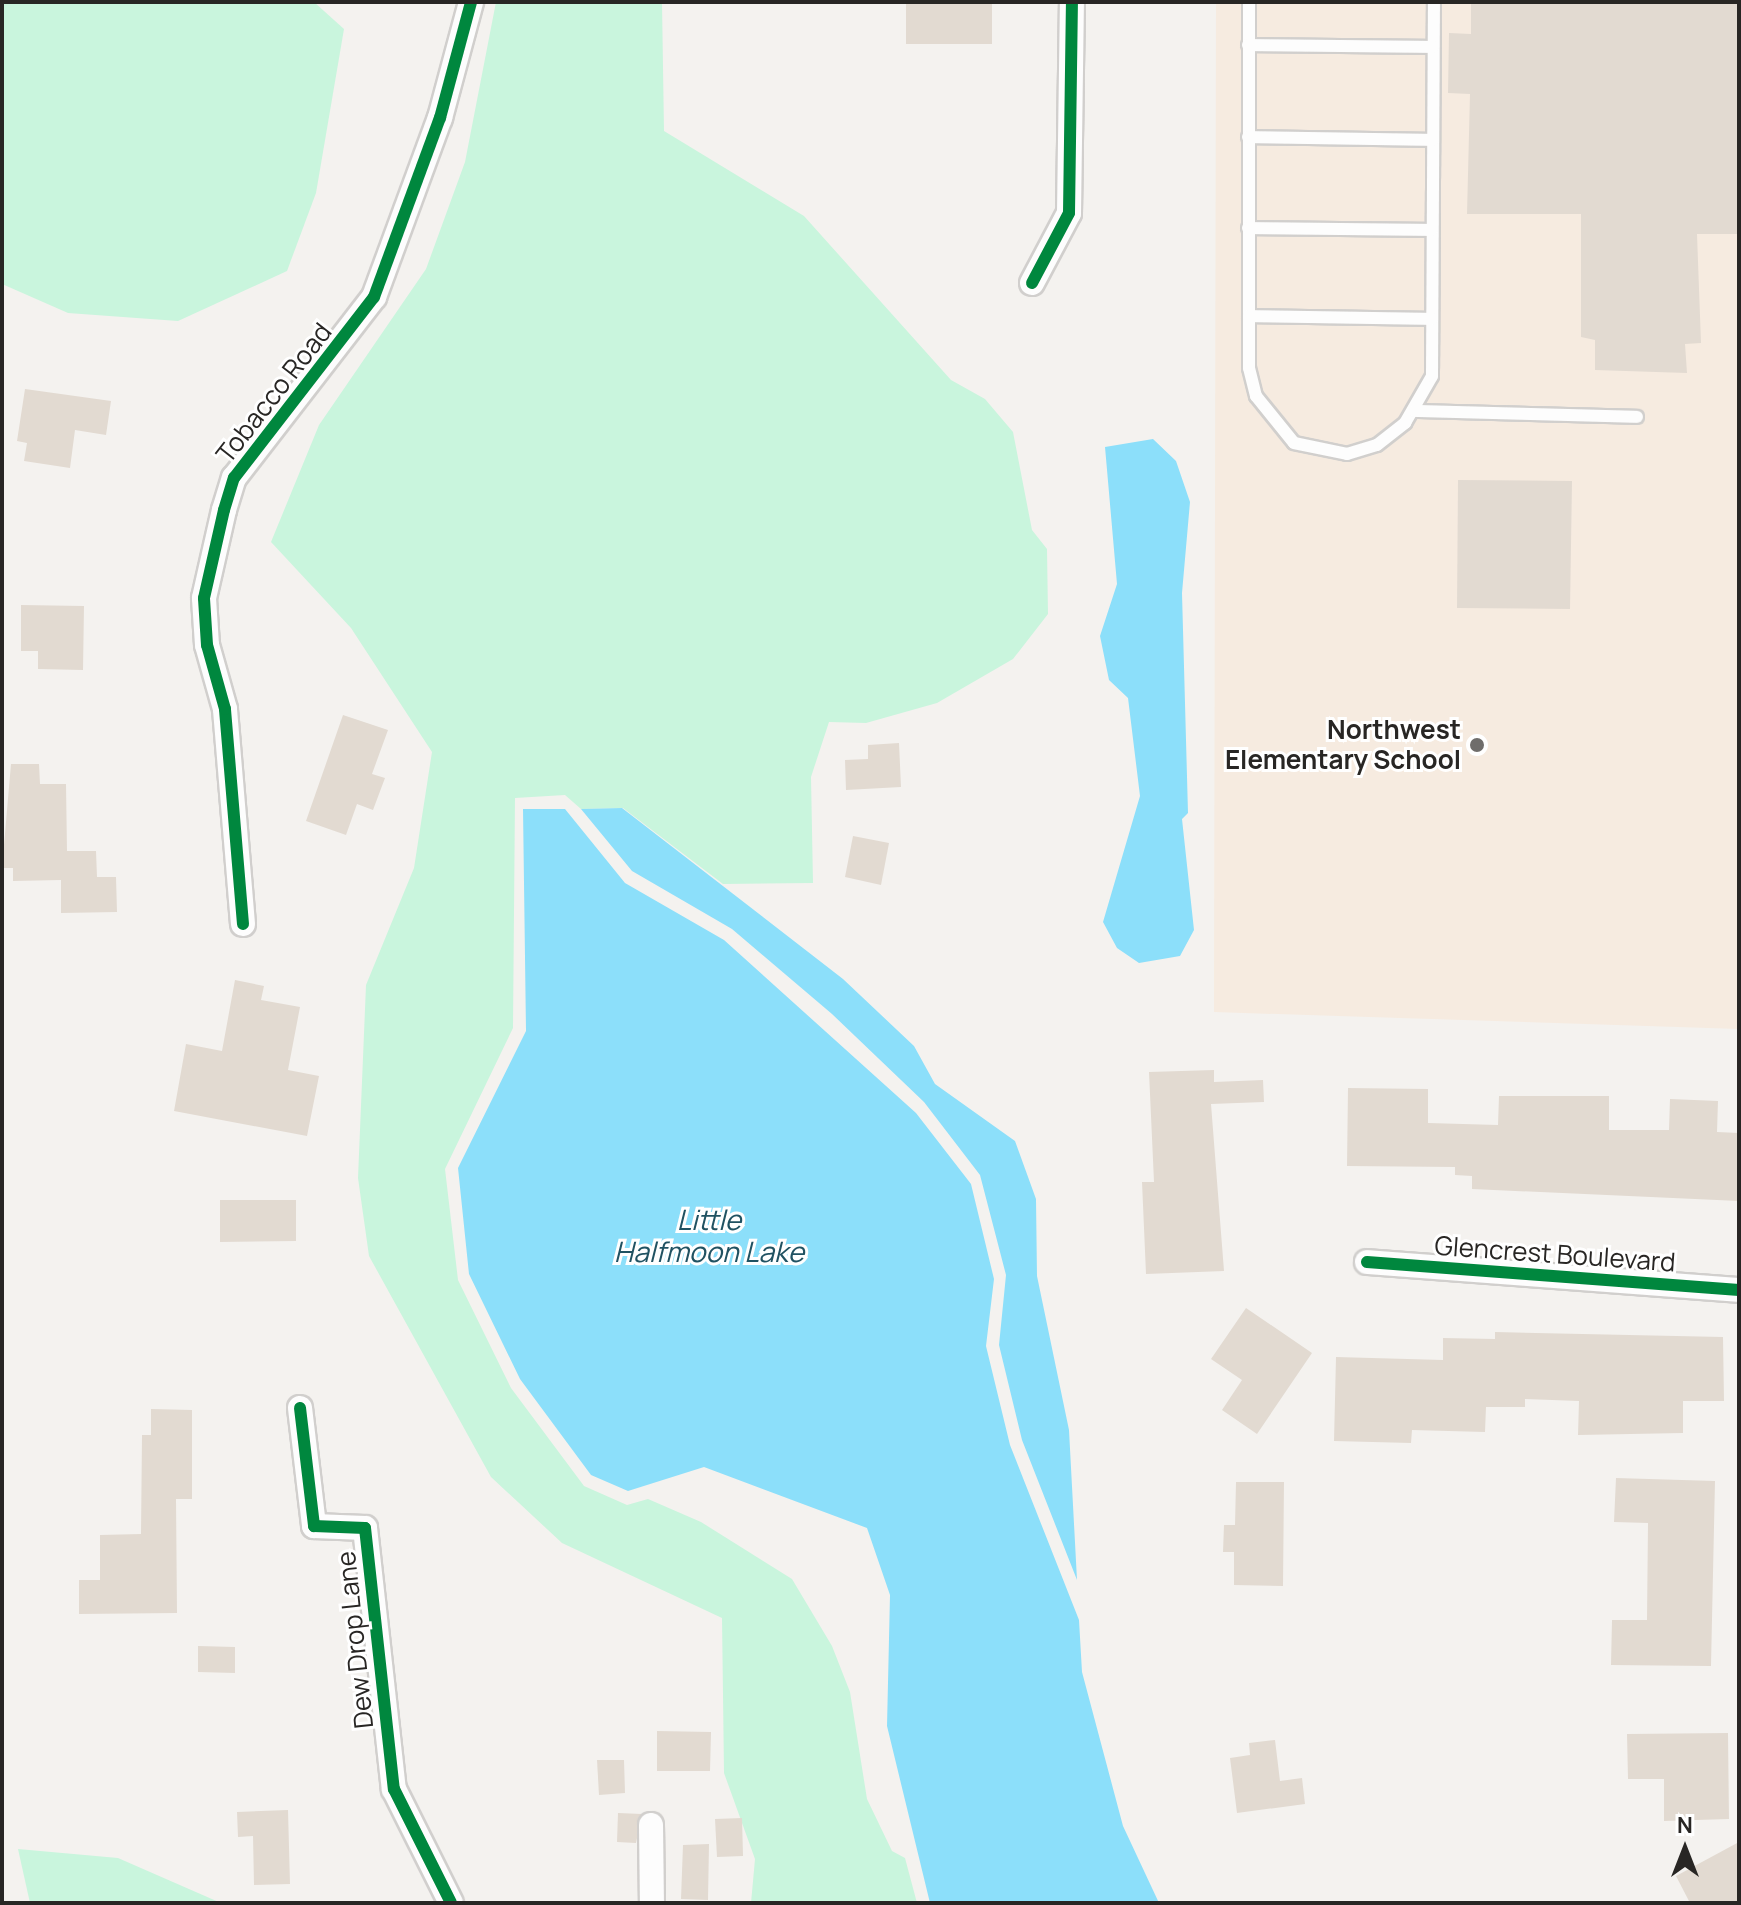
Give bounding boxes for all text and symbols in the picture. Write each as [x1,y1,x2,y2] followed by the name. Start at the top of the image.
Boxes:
[210,317,338,469] street label: Tobacco Road
[1225,714,1461,776] place label: Northwest Elementary School
[1468,736,1486,754] marker: Northwest Elementary School
[614,1202,804,1268] water label: Little Halfmoon Lake
[1433,1230,1677,1278] street label: Glencrest Boulevard
[330,1550,380,1730] street label: Dew Drop Lane
[1645,1809,1725,1889] north arrow
[1677,1810,1693,1840] text: N

